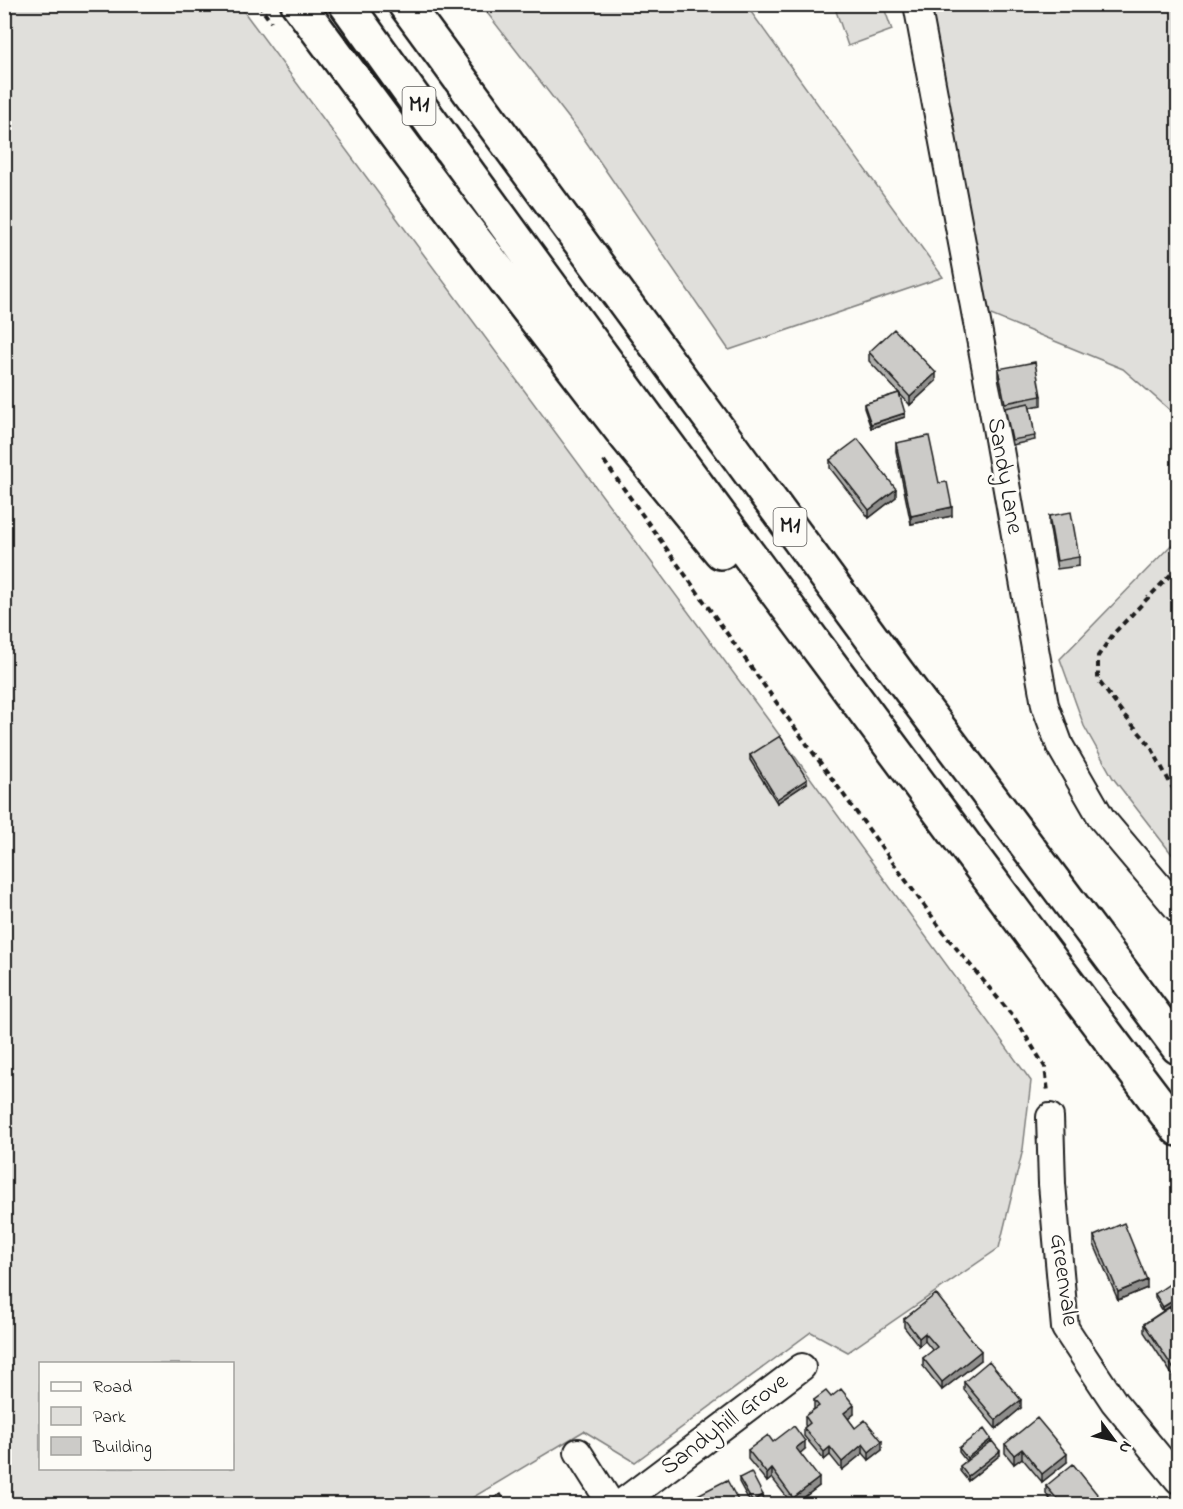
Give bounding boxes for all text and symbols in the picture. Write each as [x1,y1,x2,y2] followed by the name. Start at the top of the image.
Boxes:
[402,87,436,125] road number: M1
[976,415,1031,537] street label: Sandy Lane
[774,508,806,546] road number: M1
[1039,1232,1087,1329] street label: Greenvale
[39,1362,234,1470] legend
[654,1365,797,1486] street label: Sandyhill Grove
[93,1375,132,1401] text: Road
[93,1405,126,1431] text: Park
[1084,1410,1144,1470] north arrow
[92,1435,152,1462] text: Building
[1112,1436,1138,1458] text: N

